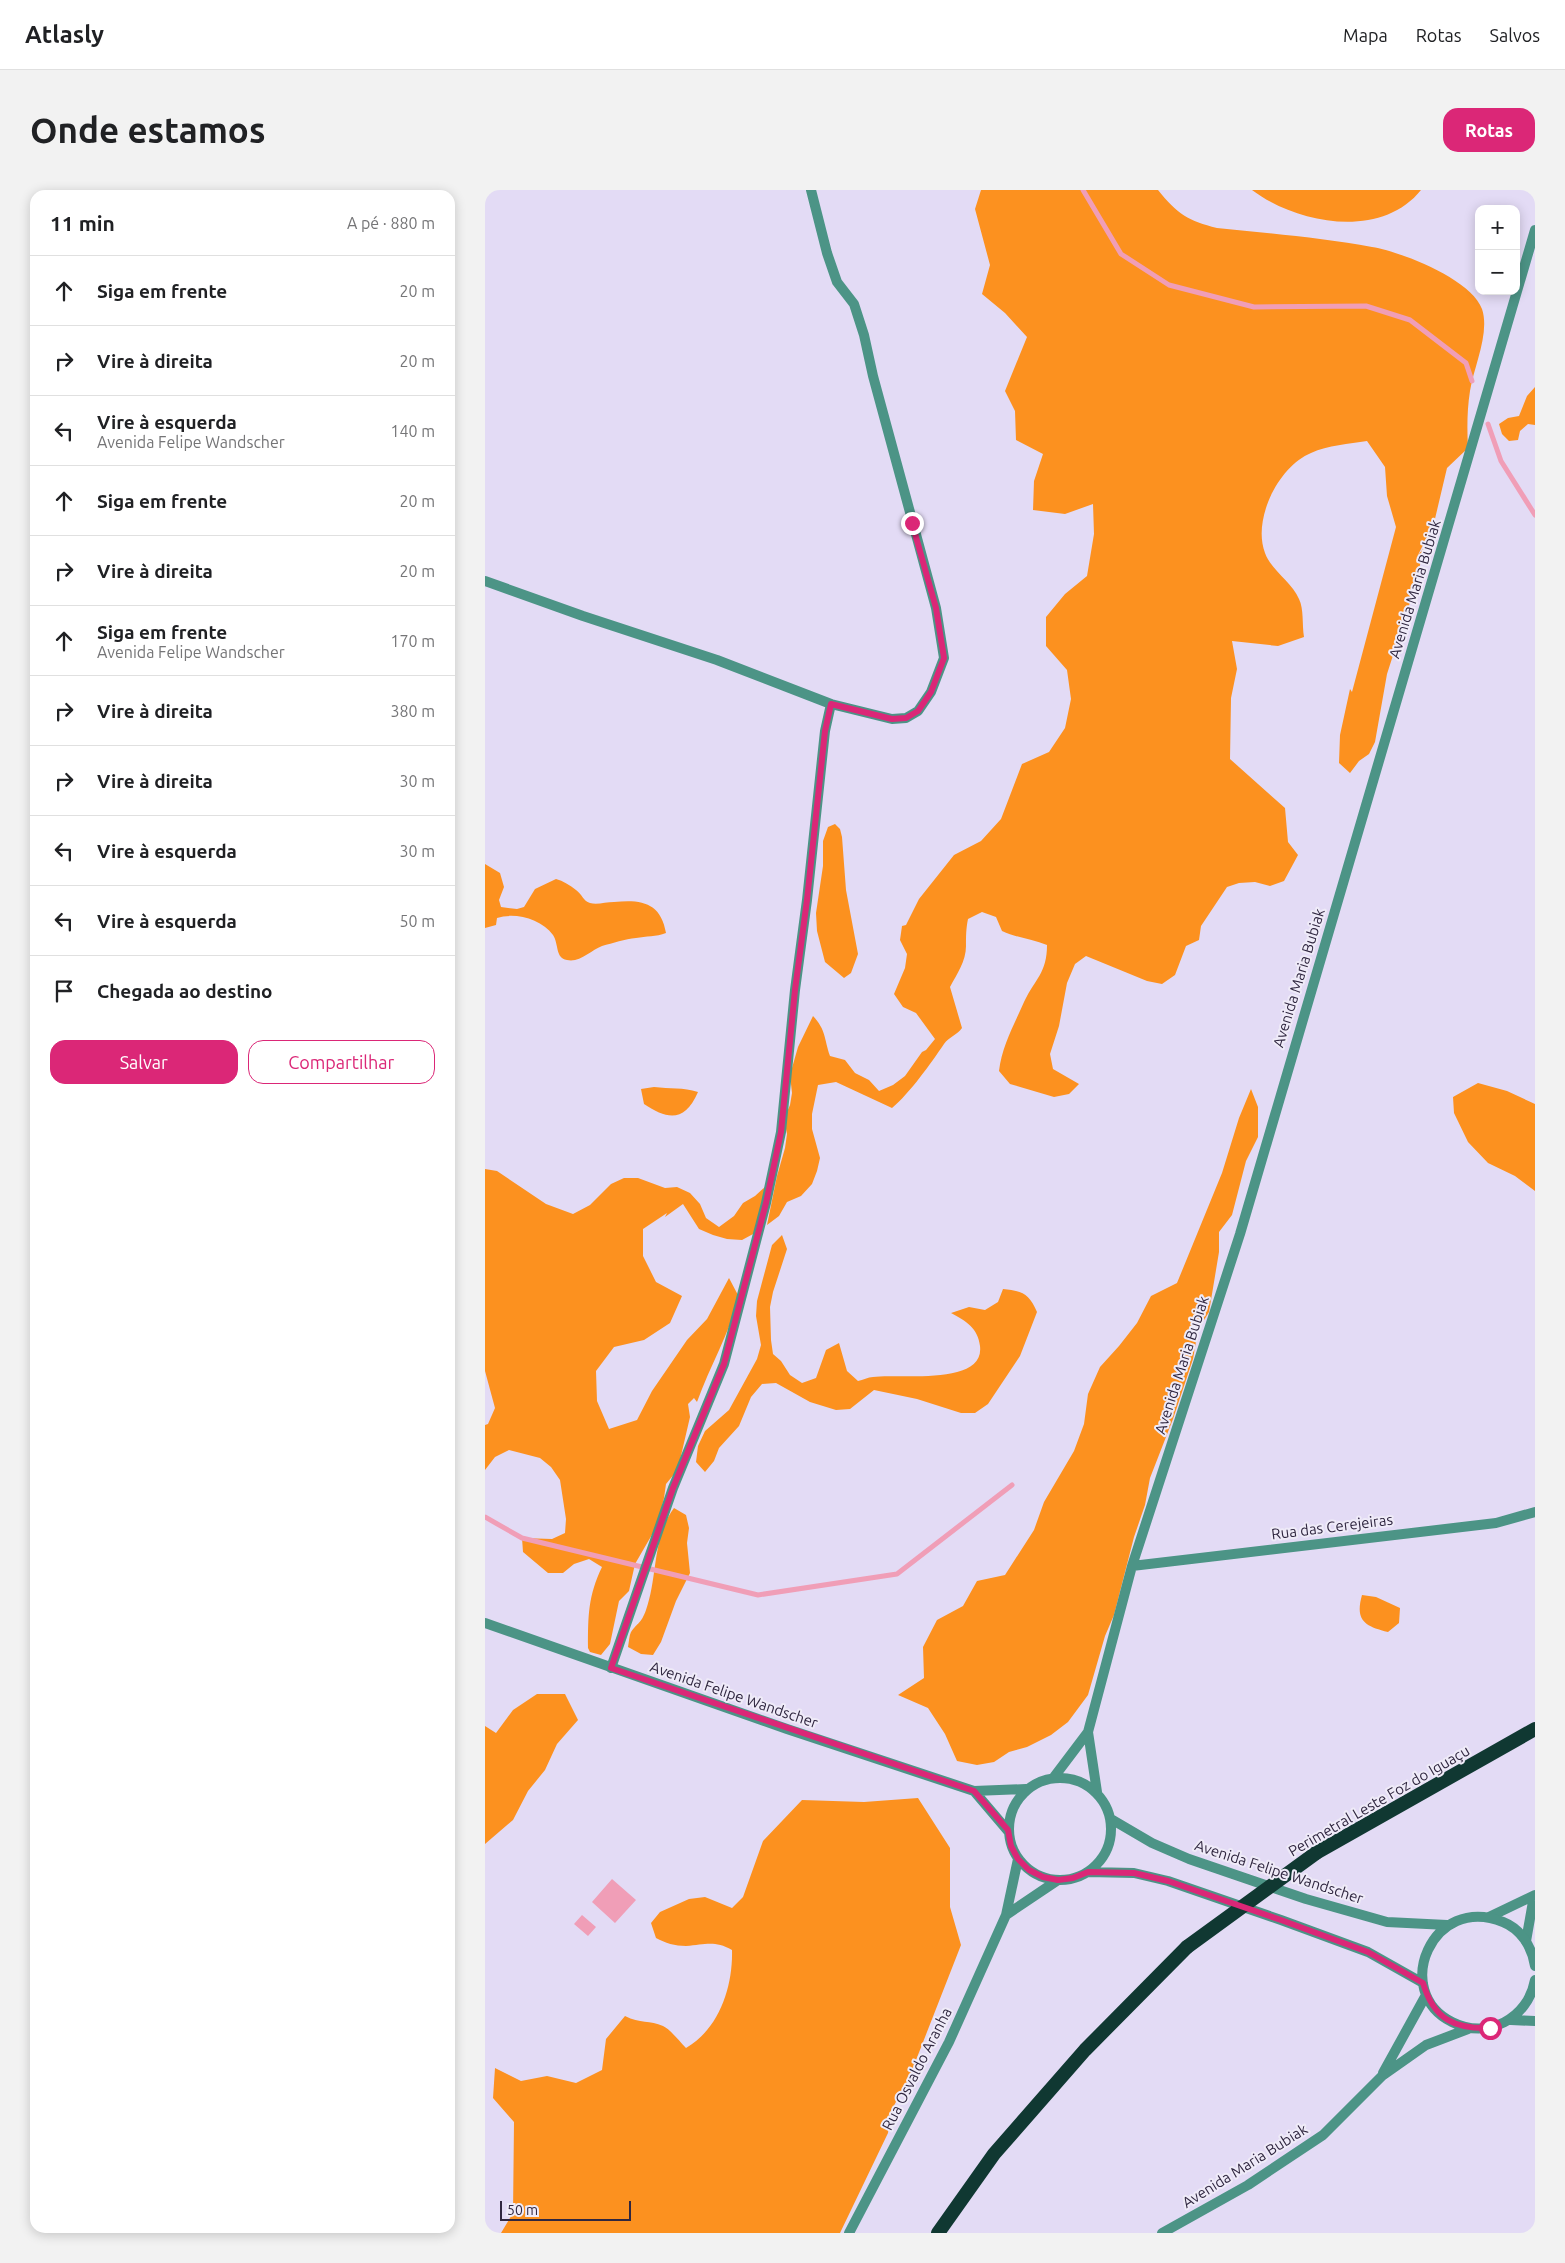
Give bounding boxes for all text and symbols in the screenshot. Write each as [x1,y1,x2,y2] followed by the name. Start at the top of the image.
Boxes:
[25,21,104,48] text: Atlasly
[1343,25,1388,45] text: Mapa
[1416,25,1462,45] text: Rotas
[1490,25,1540,45] text: Salvos
[1443,108,1535,152] button: Rotas
[30,110,265,150] text: Onde estamos
[1475,205,1520,295] map controls
[1475,205,1520,250] button: +
[50,211,115,235] text: 11 min
[347,214,435,232] text: A pé · 880 m
[1475,250,1520,295] button: −
[50,277,78,305] icon: ahead
[97,280,227,302] text: Siga em frente
[399,282,435,300] text: 20 m
[50,347,78,375] icon: right
[97,350,213,372] text: Vire à direita
[399,352,435,370] text: 20 m
[97,411,237,433] text: Vire à esquerda
[50,417,78,445] icon: left
[390,422,435,440] text: 140 m
[97,433,285,451] text: Avenida Felipe Wandscher
[50,487,78,515] icon: ahead
[97,490,227,512] text: Siga em frente
[399,492,435,510] text: 20 m
[901,512,924,535] route end
[1385,517,1444,660] street label: Avenida Maria Bubiak
[50,557,78,585] icon: right
[97,560,213,582] text: Vire à direita
[399,562,435,580] text: 20 m
[97,621,227,643] text: Siga em frente
[50,627,78,655] icon: ahead
[390,632,435,650] text: 170 m
[97,643,285,661] text: Avenida Felipe Wandscher
[50,697,78,725] icon: right
[97,700,213,722] text: Vire à direita
[390,702,435,720] text: 380 m
[50,767,78,795] icon: right
[97,770,213,792] text: Vire à direita
[399,772,435,790] text: 30 m
[50,837,78,865] icon: left
[97,840,237,862] text: Vire à esquerda
[399,842,435,860] text: 30 m
[1269,906,1328,1049] street label: Avenida Maria Bubiak
[50,907,78,935] icon: left
[97,910,237,932] text: Vire à esquerda
[399,912,435,930] text: 50 m
[50,977,78,1005] icon: arrive
[97,980,273,1002] text: Chegada ao destino
[50,1040,238,1084] button: Salvar
[248,1040,435,1084] button: Compartilhar
[1151,1293,1212,1436] street label: Avenida Maria Bubiak
[1270,1511,1394,1542] street label: Rua das Cerejeiras
[648,1658,820,1731] street label: Avenida Felipe Wandscher
[1285,1742,1472,1859] street label: Perimetral Leste Foz do Iguaçu
[1193,1836,1366,1907] street label: Avenida Felipe Wandscher
[878,2005,955,2133] street label: Rua Osvaldo Aranha
[1479,2017,1502,2040] route start
[1179,2120,1311,2211] street label: Avenida Maria Bubiak
[500,2198,631,2221] scale bar
[507,2202,538,2218] text: 50 m

